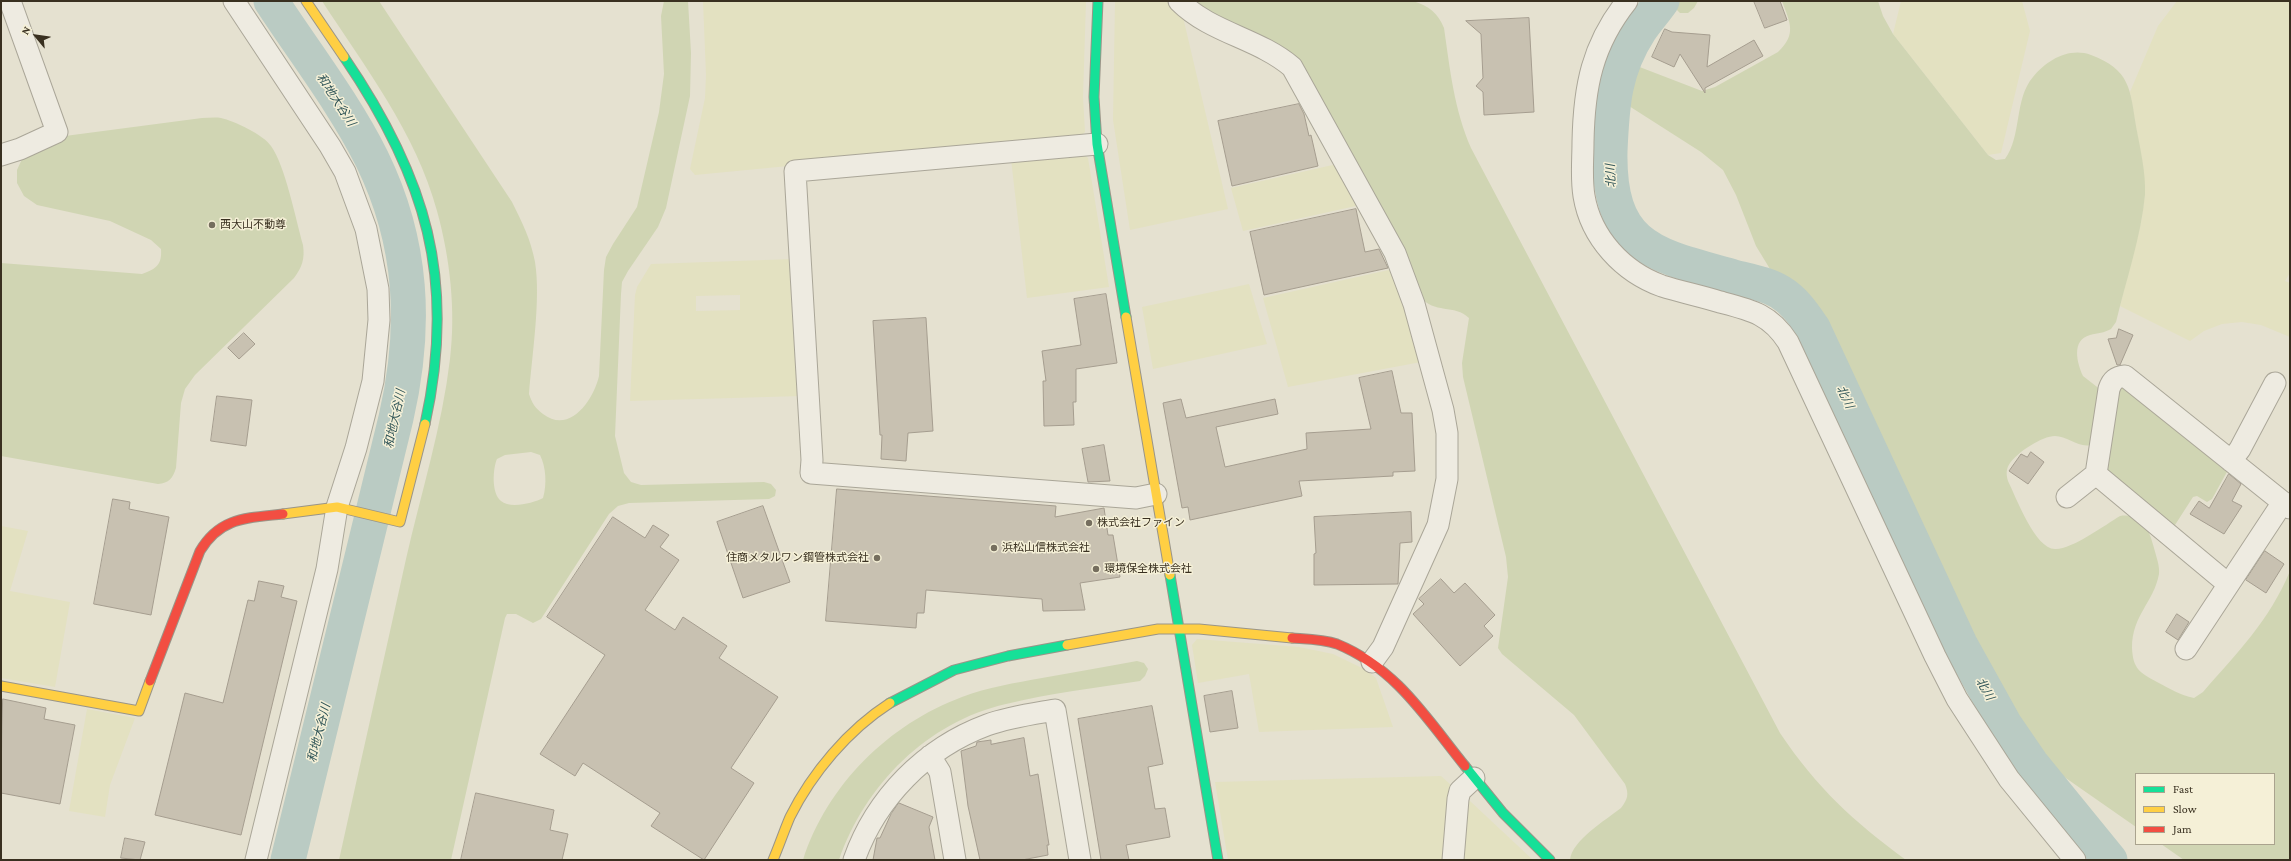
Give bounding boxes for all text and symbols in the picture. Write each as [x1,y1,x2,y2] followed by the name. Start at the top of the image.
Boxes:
[16,16,56,56] north arrow
[18,24,33,36] text: N
[314,71,358,129] water label: 和地大谷川
[1603,164,1619,188] water label: 北川
[220,218,286,232] place label: 西大山不動尊
[207,220,217,230] marker: 西大山不動尊
[1833,383,1857,411] water label: 北川
[382,388,408,450] water label: 和地大谷川
[1097,516,1185,530] place label: 株式会社ファイン
[1084,518,1094,528] marker: 株式会社ファイン
[1002,541,1090,555] place label: 浜松山信株式会社
[989,543,999,553] marker: 浜松山信株式会社
[726,551,869,565] place label: 住商メタルワン鋼管株式会社
[872,553,882,563] marker: 住商メタルワン鋼管株式会社
[1104,562,1192,576] place label: 環境保全株式会社
[1091,564,1101,574] marker: 環境保全株式会社
[1973,675,1997,703] water label: 北川
[305,702,333,764] water label: 和地大谷川
[2135,773,2275,845] legend
[2173,782,2193,796] text: Fast
[2173,802,2197,816] text: Slow
[2173,822,2192,836] text: Jam

